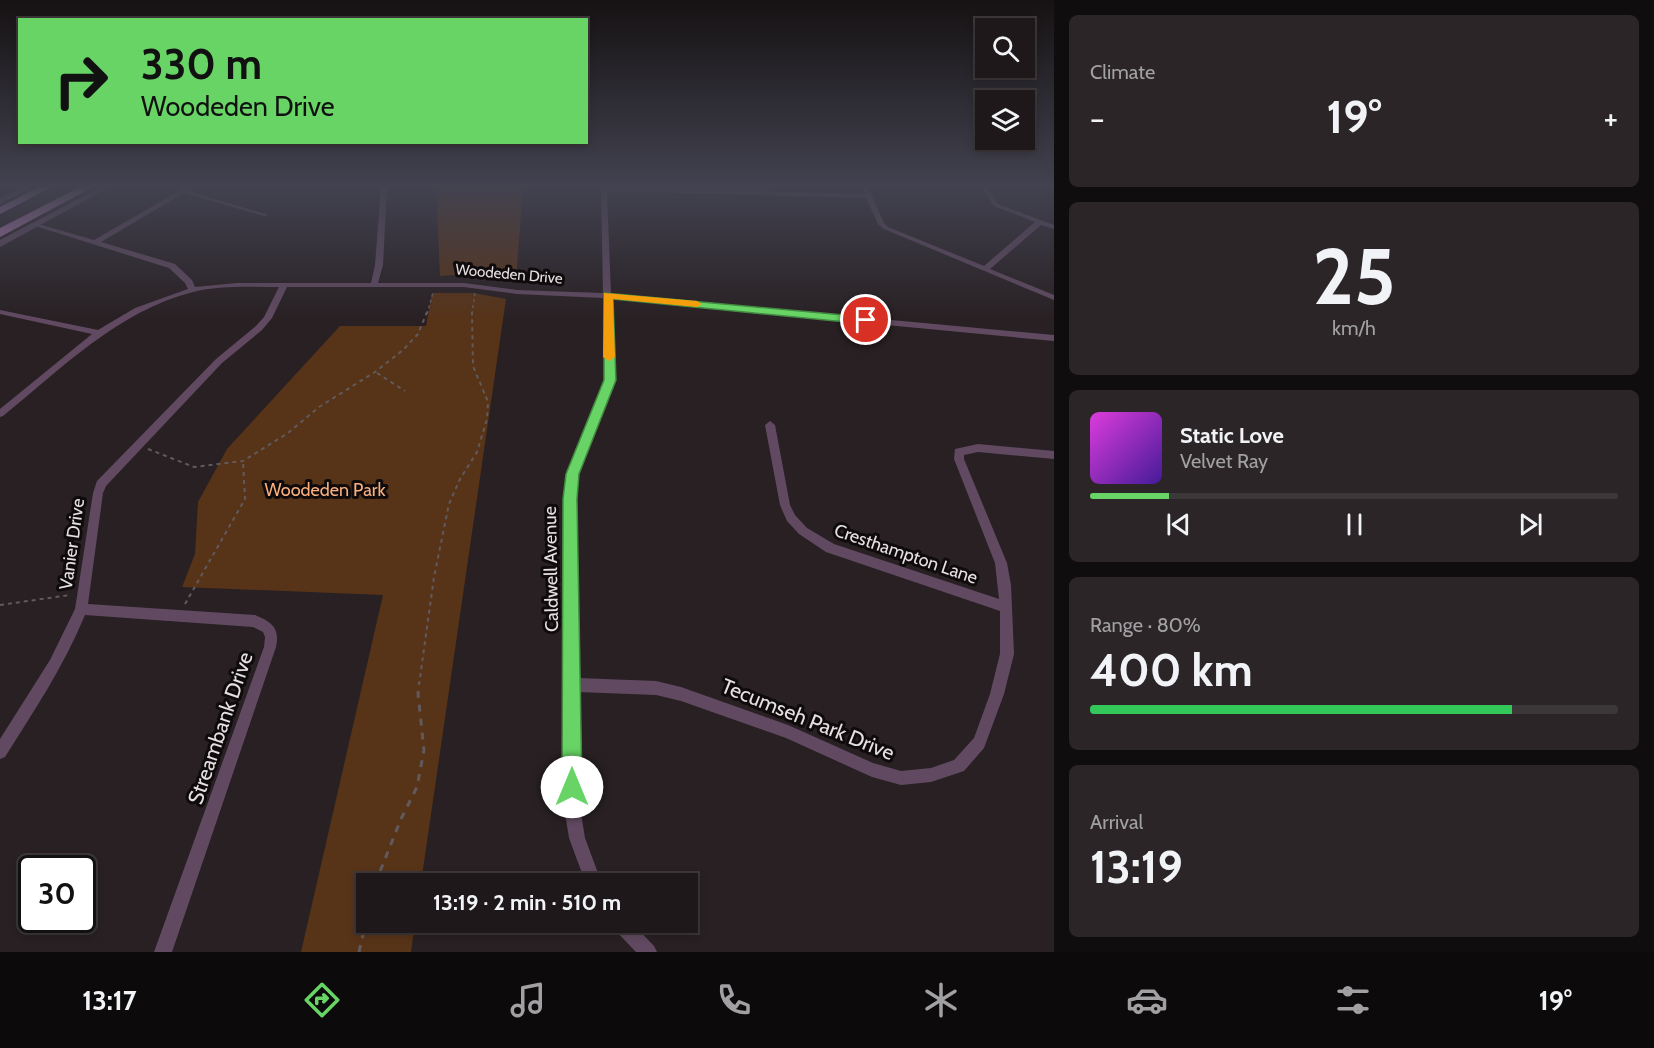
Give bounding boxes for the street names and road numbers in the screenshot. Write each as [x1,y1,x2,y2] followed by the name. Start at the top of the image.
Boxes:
[455,260,564,288] street label: Woodeden Drive
[55,497,89,591] street label: Vanier Drive
[539,506,563,632] street label: Caldwell Avenue
[831,519,981,589] street label: Cresthampton Lane
[182,648,258,807] street label: Streambank Drive
[718,673,898,765] street label: Tecumseh Park Drive

